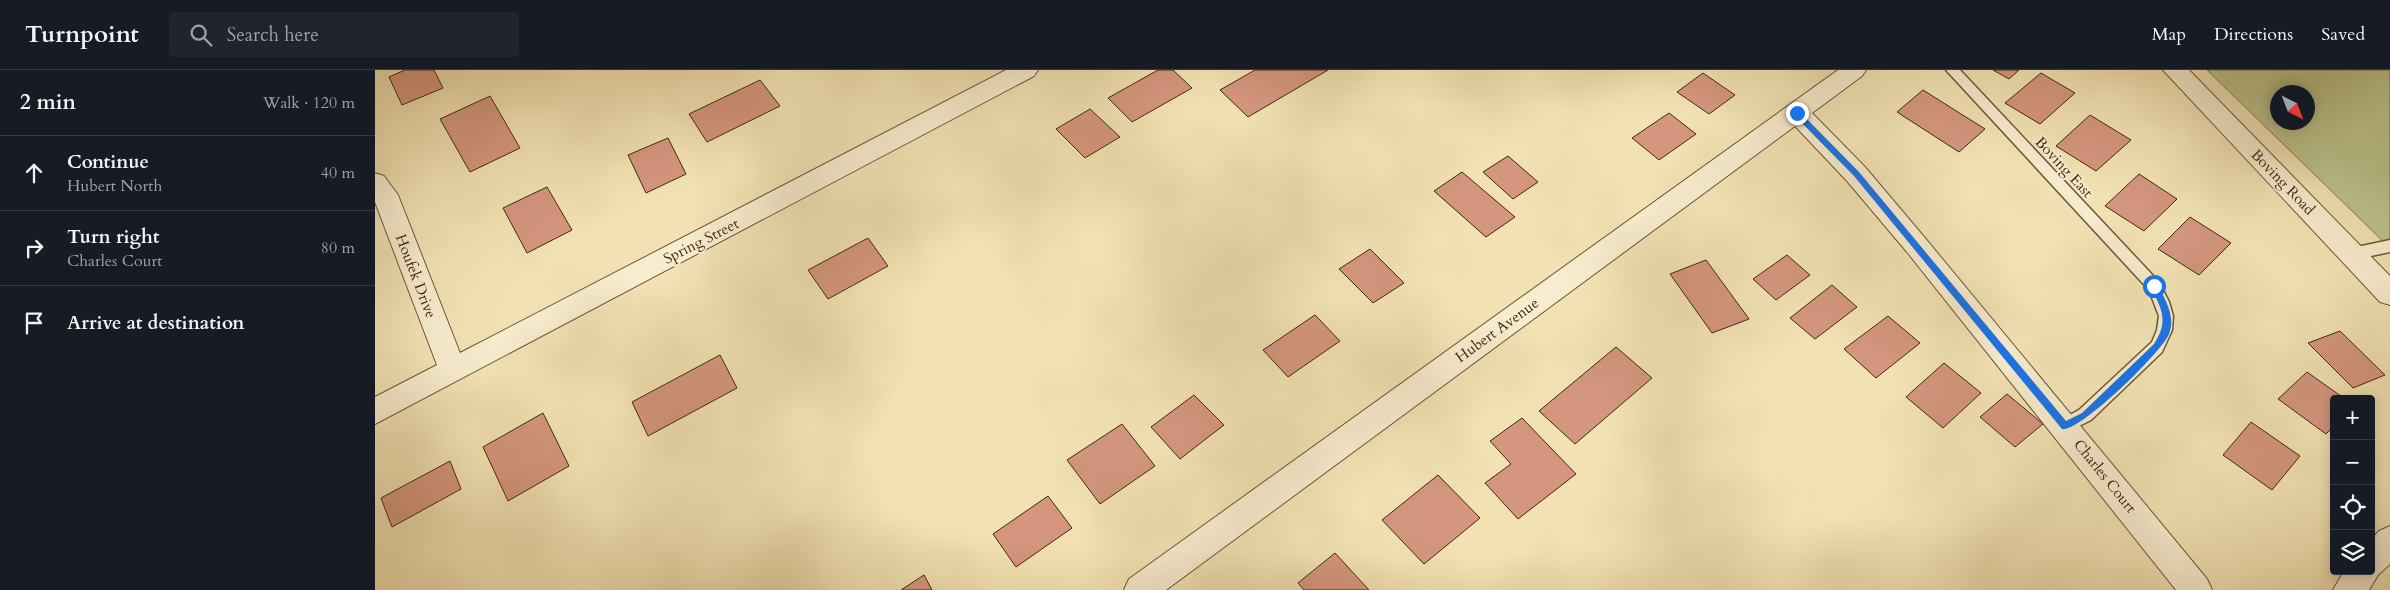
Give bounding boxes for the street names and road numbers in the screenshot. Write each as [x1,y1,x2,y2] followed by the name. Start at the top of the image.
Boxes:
[2031,132,2098,202] street label: Boving East
[2247,145,2319,219] street label: Boving Road
[660,213,742,269] street label: Spring Street
[391,231,441,321] street label: Houfek Drive
[1451,293,1543,367] street label: Hubert Avenue
[2069,435,2141,517] street label: Charles Court

